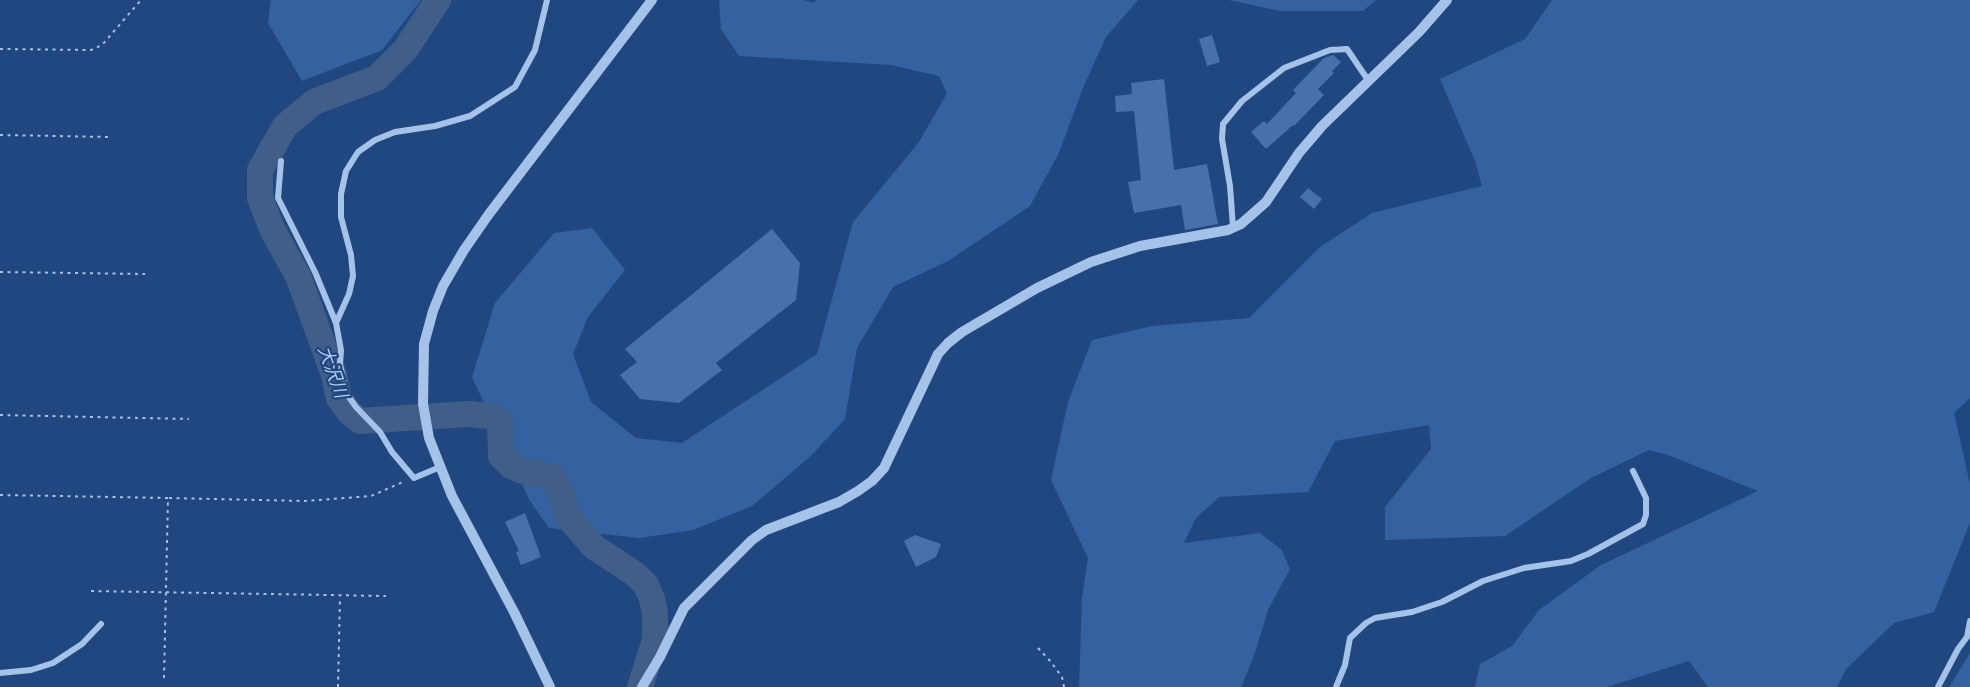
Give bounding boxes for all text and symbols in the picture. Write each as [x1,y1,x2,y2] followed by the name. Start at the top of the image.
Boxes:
[313,343,351,401] water label: 大沢川

